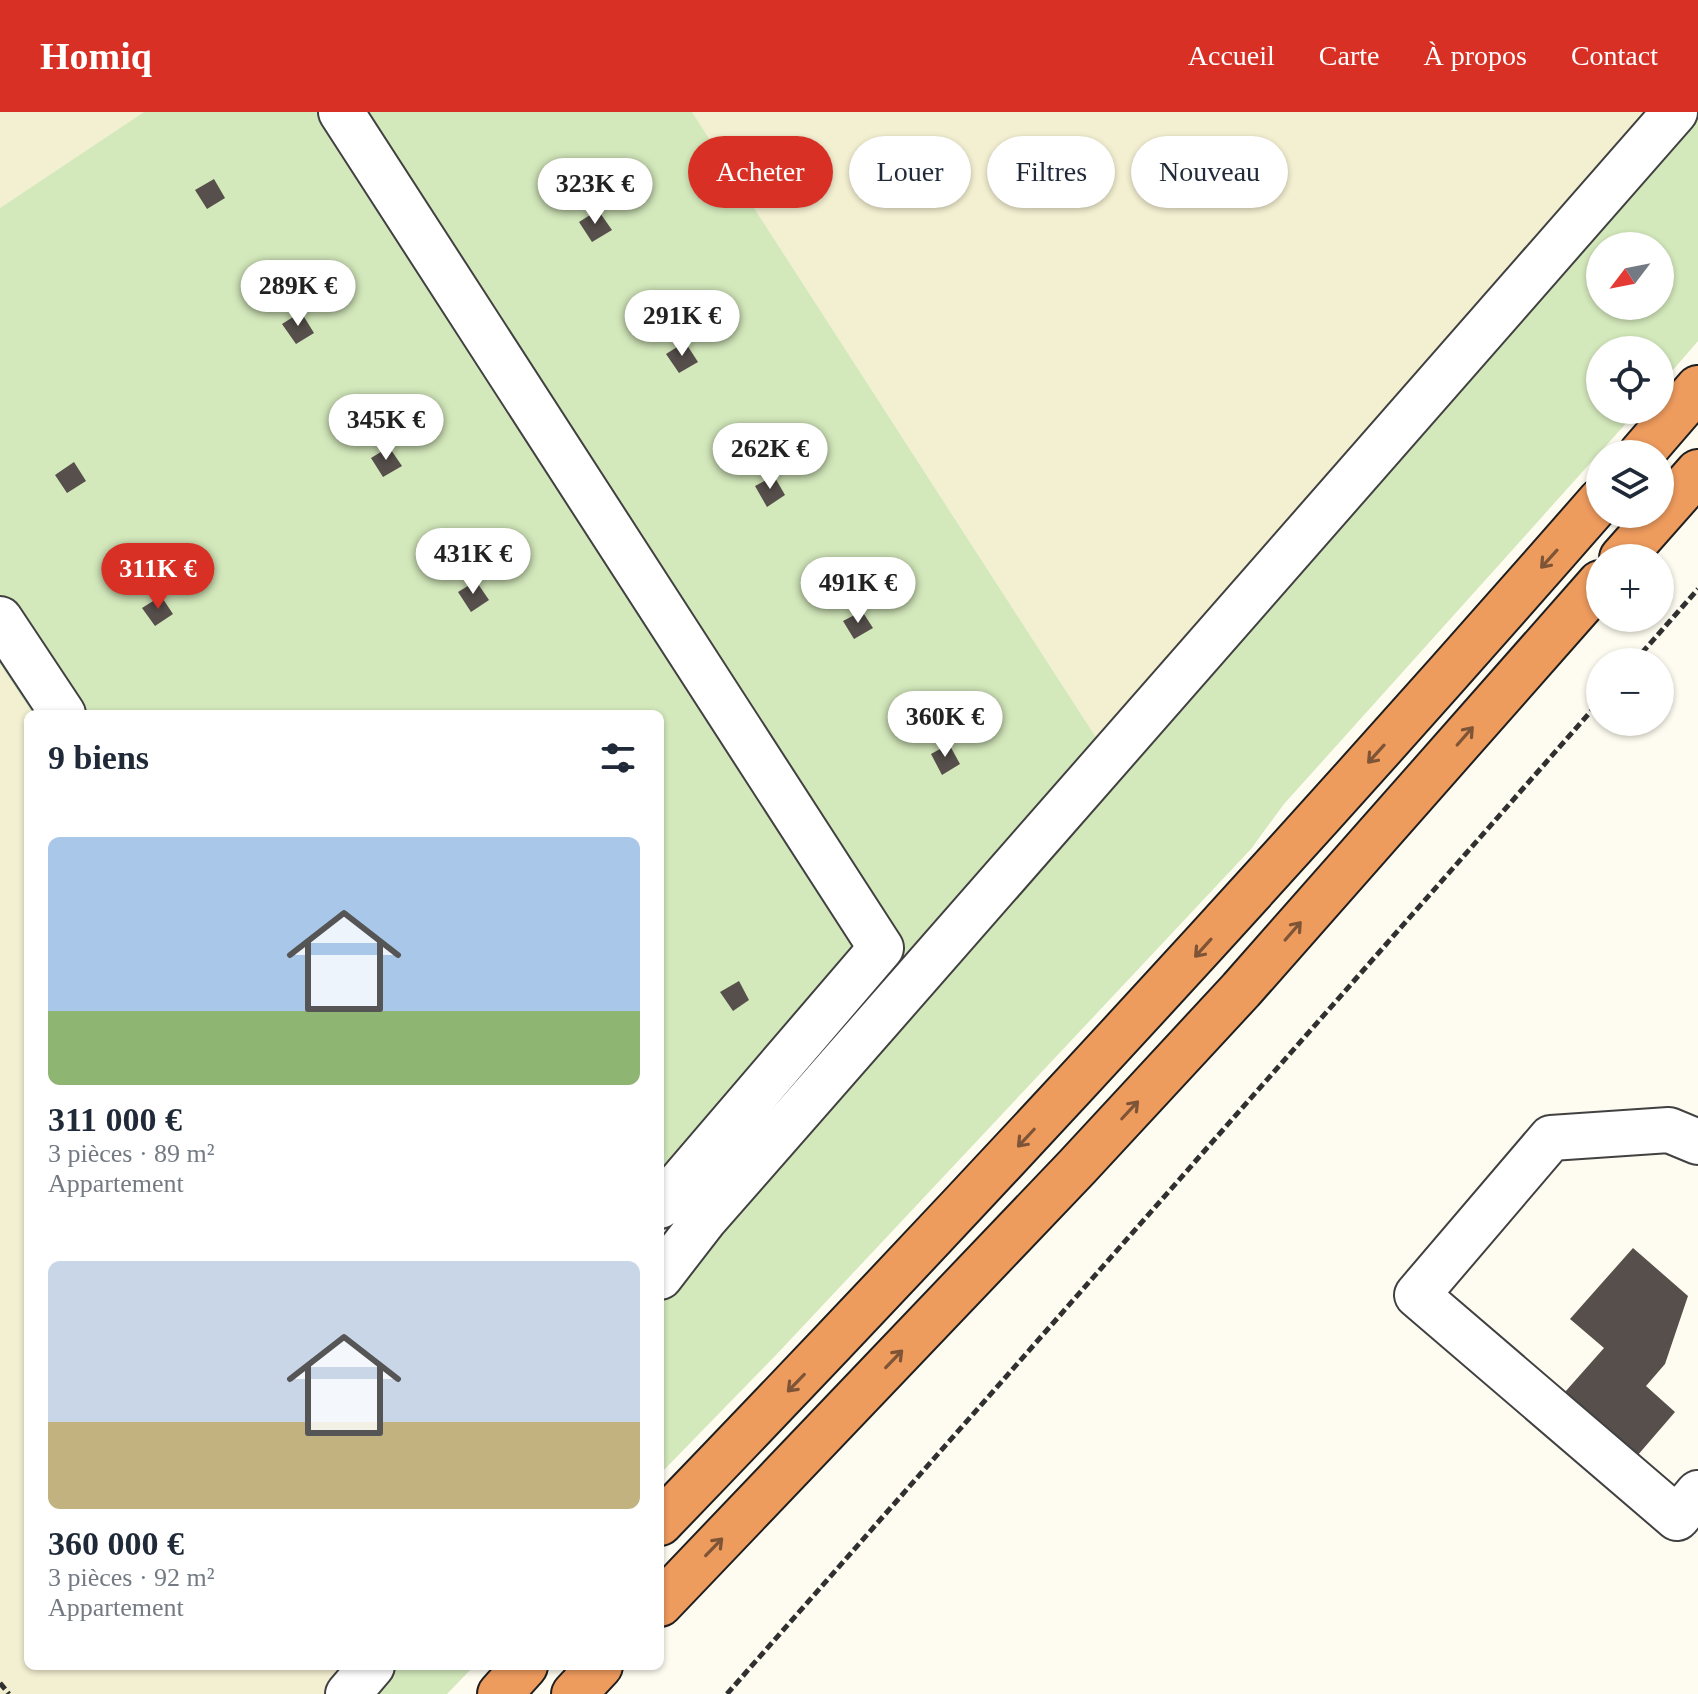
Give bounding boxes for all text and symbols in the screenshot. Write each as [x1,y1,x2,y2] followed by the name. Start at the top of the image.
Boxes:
[40,35,152,77] text: Homiq
[1188,40,1275,71] text: Accueil
[1319,40,1379,71] text: Carte
[1423,40,1527,71] text: À propos
[1571,40,1658,71] text: Contact
[688,136,833,208] chip: Acheter
[849,136,971,208] chip: Louer
[987,136,1115,208] chip: Filtres
[1131,136,1288,208] chip: Nouveau
[530,158,660,226] pin: 323K €
[556,169,634,198] text: 323K €
[1586,232,1674,320] north arrow
[1586,232,1674,736] map controls
[233,260,363,328] pin: 289K €
[259,271,337,300] text: 289K €
[617,290,747,358] pin: 291K €
[643,301,721,330] text: 291K €
[1586,336,1674,424] button: locate
[321,394,451,462] pin: 345K €
[347,405,425,434] text: 345K €
[705,423,835,491] pin: 262K €
[731,434,809,463] text: 262K €
[1586,440,1674,528] button: layers
[408,528,538,596] pin: 431K €
[434,539,512,568] text: 431K €
[93,543,223,611] pin: 311K €
[1586,544,1674,632] button: +
[1540,549,1558,569] one-way arrow
[119,554,197,583] text: 311K €
[793,557,923,625] pin: 491K €
[819,568,897,597] text: 491K €
[1586,648,1674,736] button: −
[880,691,1010,759] pin: 360K €
[906,702,984,731] text: 360K €
[1456,727,1474,747] one-way arrow
[596,736,640,780] icon: filters
[48,739,149,776] text: 9 biens
[1367,743,1385,763] one-way arrow
[272,889,416,1033] icon: home
[1284,922,1302,942] one-way arrow
[1194,937,1212,957] one-way arrow
[1121,1100,1140,1120] one-way arrow
[48,1101,182,1138] text: 311 000 €
[1016,1128,1035,1148] one-way arrow
[48,1139,215,1168] text: 3 pièces · 89 m²
[48,1169,184,1198] text: Appartement
[272,1313,416,1457] icon: home
[884,1349,903,1369] one-way arrow
[787,1372,805,1392] one-way arrow
[48,1525,184,1562] text: 360 000 €
[704,1538,723,1557] one-way arrow
[48,1563,215,1592] text: 3 pièces · 92 m²
[48,1593,184,1622] text: Appartement

